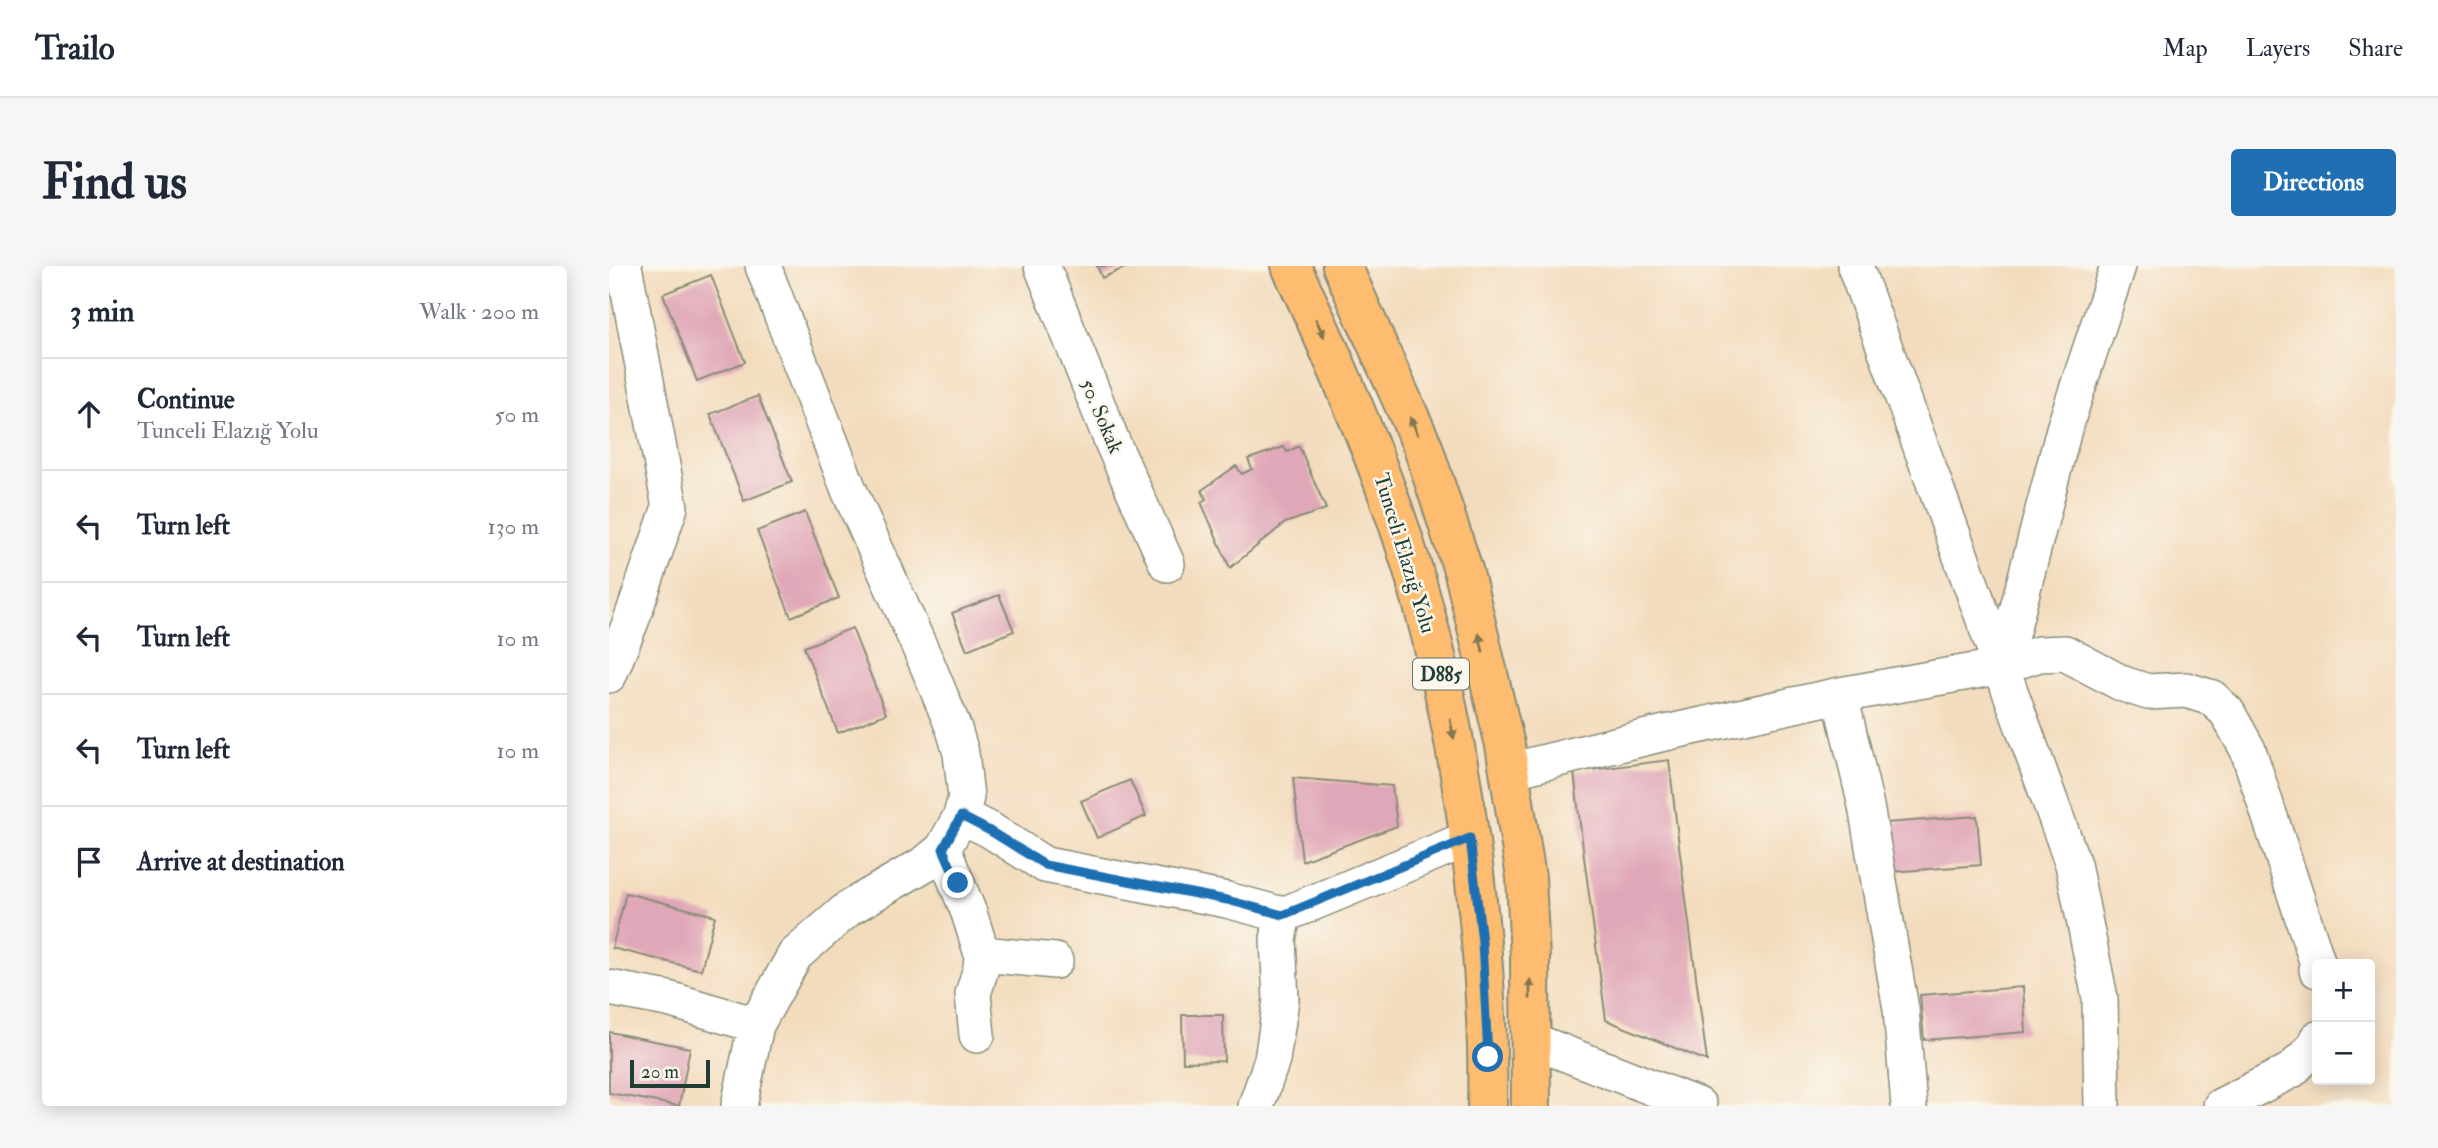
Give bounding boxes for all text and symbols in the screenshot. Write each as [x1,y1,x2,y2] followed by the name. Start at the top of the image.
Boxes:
[35,28,115,69] text: Trailo
[2163,33,2208,64] text: Map
[2246,33,2310,64] text: Layers
[2348,33,2403,64] text: Share
[2231,149,2396,216] button: Directions
[42,152,187,213] text: Find us
[70,293,135,330] text: 3 min
[419,297,539,326] text: Walk · 200 m
[1314,318,1326,338] one-way arrow
[1074,375,1129,458] street label: 50. Sokak
[137,384,235,416] text: Continue
[70,395,108,433] icon: ahead
[495,400,539,429] text: 50 m
[137,416,319,445] text: Tunceli Elazığ Yolu
[1408,416,1419,437] one-way arrow
[1367,470,1442,637] street label: Tunceli Elazığ Yolu
[70,507,108,545] icon: left
[137,510,230,542] text: Turn left
[487,512,539,541] text: 130 m
[70,619,108,657] icon: left
[137,622,230,654] text: Turn left
[496,624,539,653] text: 10 m
[1476,632,1487,654] one-way arrow
[1413,658,1469,690] road number: D885
[1447,718,1458,740] one-way arrow
[70,731,108,769] icon: left
[137,734,230,766] text: Turn left
[496,736,539,765] text: 10 m
[70,843,108,881] icon: arrive
[137,846,345,878] text: Arrive at destination
[942,867,973,898] route end
[2312,959,2375,1085] map controls
[2312,959,2375,1022] button: +
[1524,978,1536,1000] one-way arrow
[2312,1022,2375,1085] button: −
[1472,1041,1503,1072] route start
[630,1057,711,1089] scale bar
[641,1060,679,1084] text: 20 m

